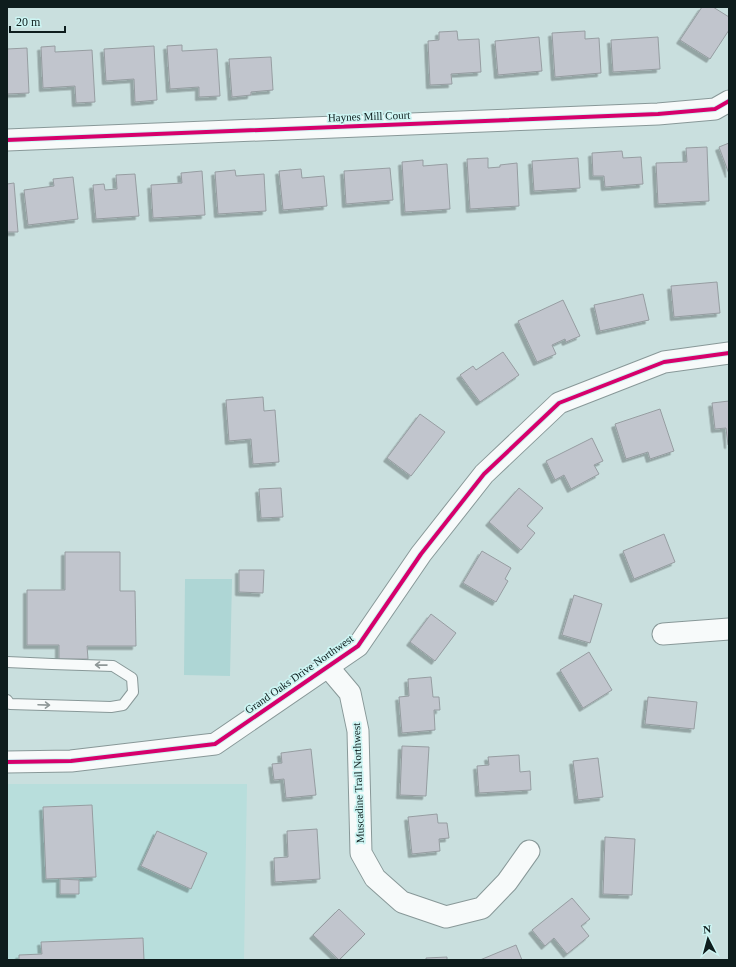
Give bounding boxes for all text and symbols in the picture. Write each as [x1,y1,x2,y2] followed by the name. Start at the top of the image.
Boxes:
[10,8,65,34] scale bar
[16,15,41,29] text: 20 m
[328,109,410,123] street label: Haynes Mill Court
[243,632,355,716] street label: Grand Oaks Drive Northwest
[95,662,108,669] one-way arrow
[37,701,50,709] one-way arrow
[350,723,366,843] street label: Muscadine Trail Northwest
[688,919,728,959] north arrow
[702,923,712,935] text: N

